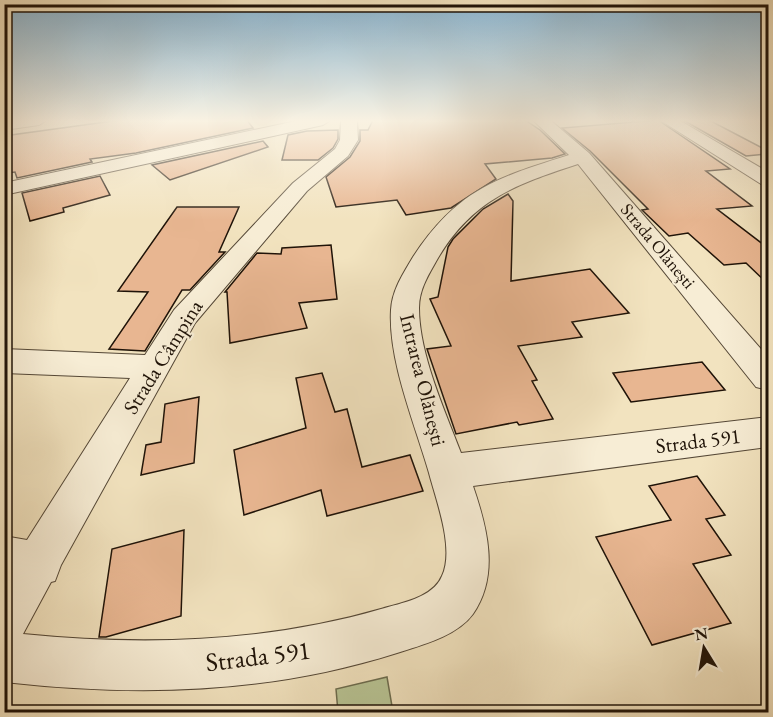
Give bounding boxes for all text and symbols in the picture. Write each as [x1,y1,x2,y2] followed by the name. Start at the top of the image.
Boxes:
[616,198,701,294] street label: Strada Olănești
[117,294,209,419] street label: Strada Câmpina
[394,311,453,449] street label: Intrarea Olănești
[654,422,742,459] street label: Strada 591
[674,618,734,678] north arrow
[693,622,710,645] text: N
[204,633,312,679] street label: Strada 591

